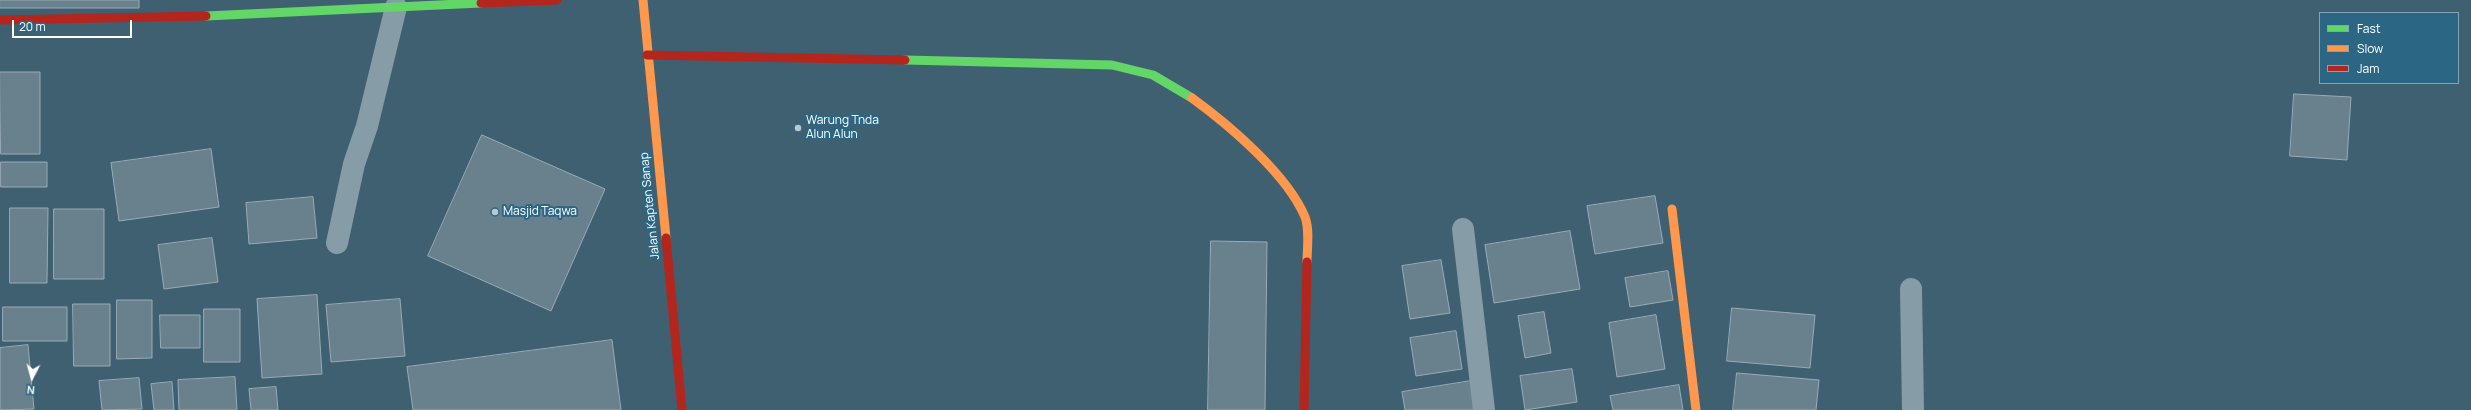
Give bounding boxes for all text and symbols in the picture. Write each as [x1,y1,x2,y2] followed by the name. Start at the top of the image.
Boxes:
[14,12,134,38] scale bar
[2319,12,2459,84] legend
[19,18,46,35] text: 20 m
[2357,20,2381,37] text: Fast
[2357,40,2383,57] text: Slow
[2357,60,2379,77] text: Jam
[806,114,879,142] place label: Warung Tnda Alun Alun
[793,123,803,133] marker: Warung Tnda Alun Alun
[637,152,663,260] street label: Jalan Kapten Sanap
[503,205,577,219] place label: Masjid Taqwa
[490,207,500,217] marker: Masjid Taqwa
[12,358,52,398] north arrow
[26,383,35,398] text: N

